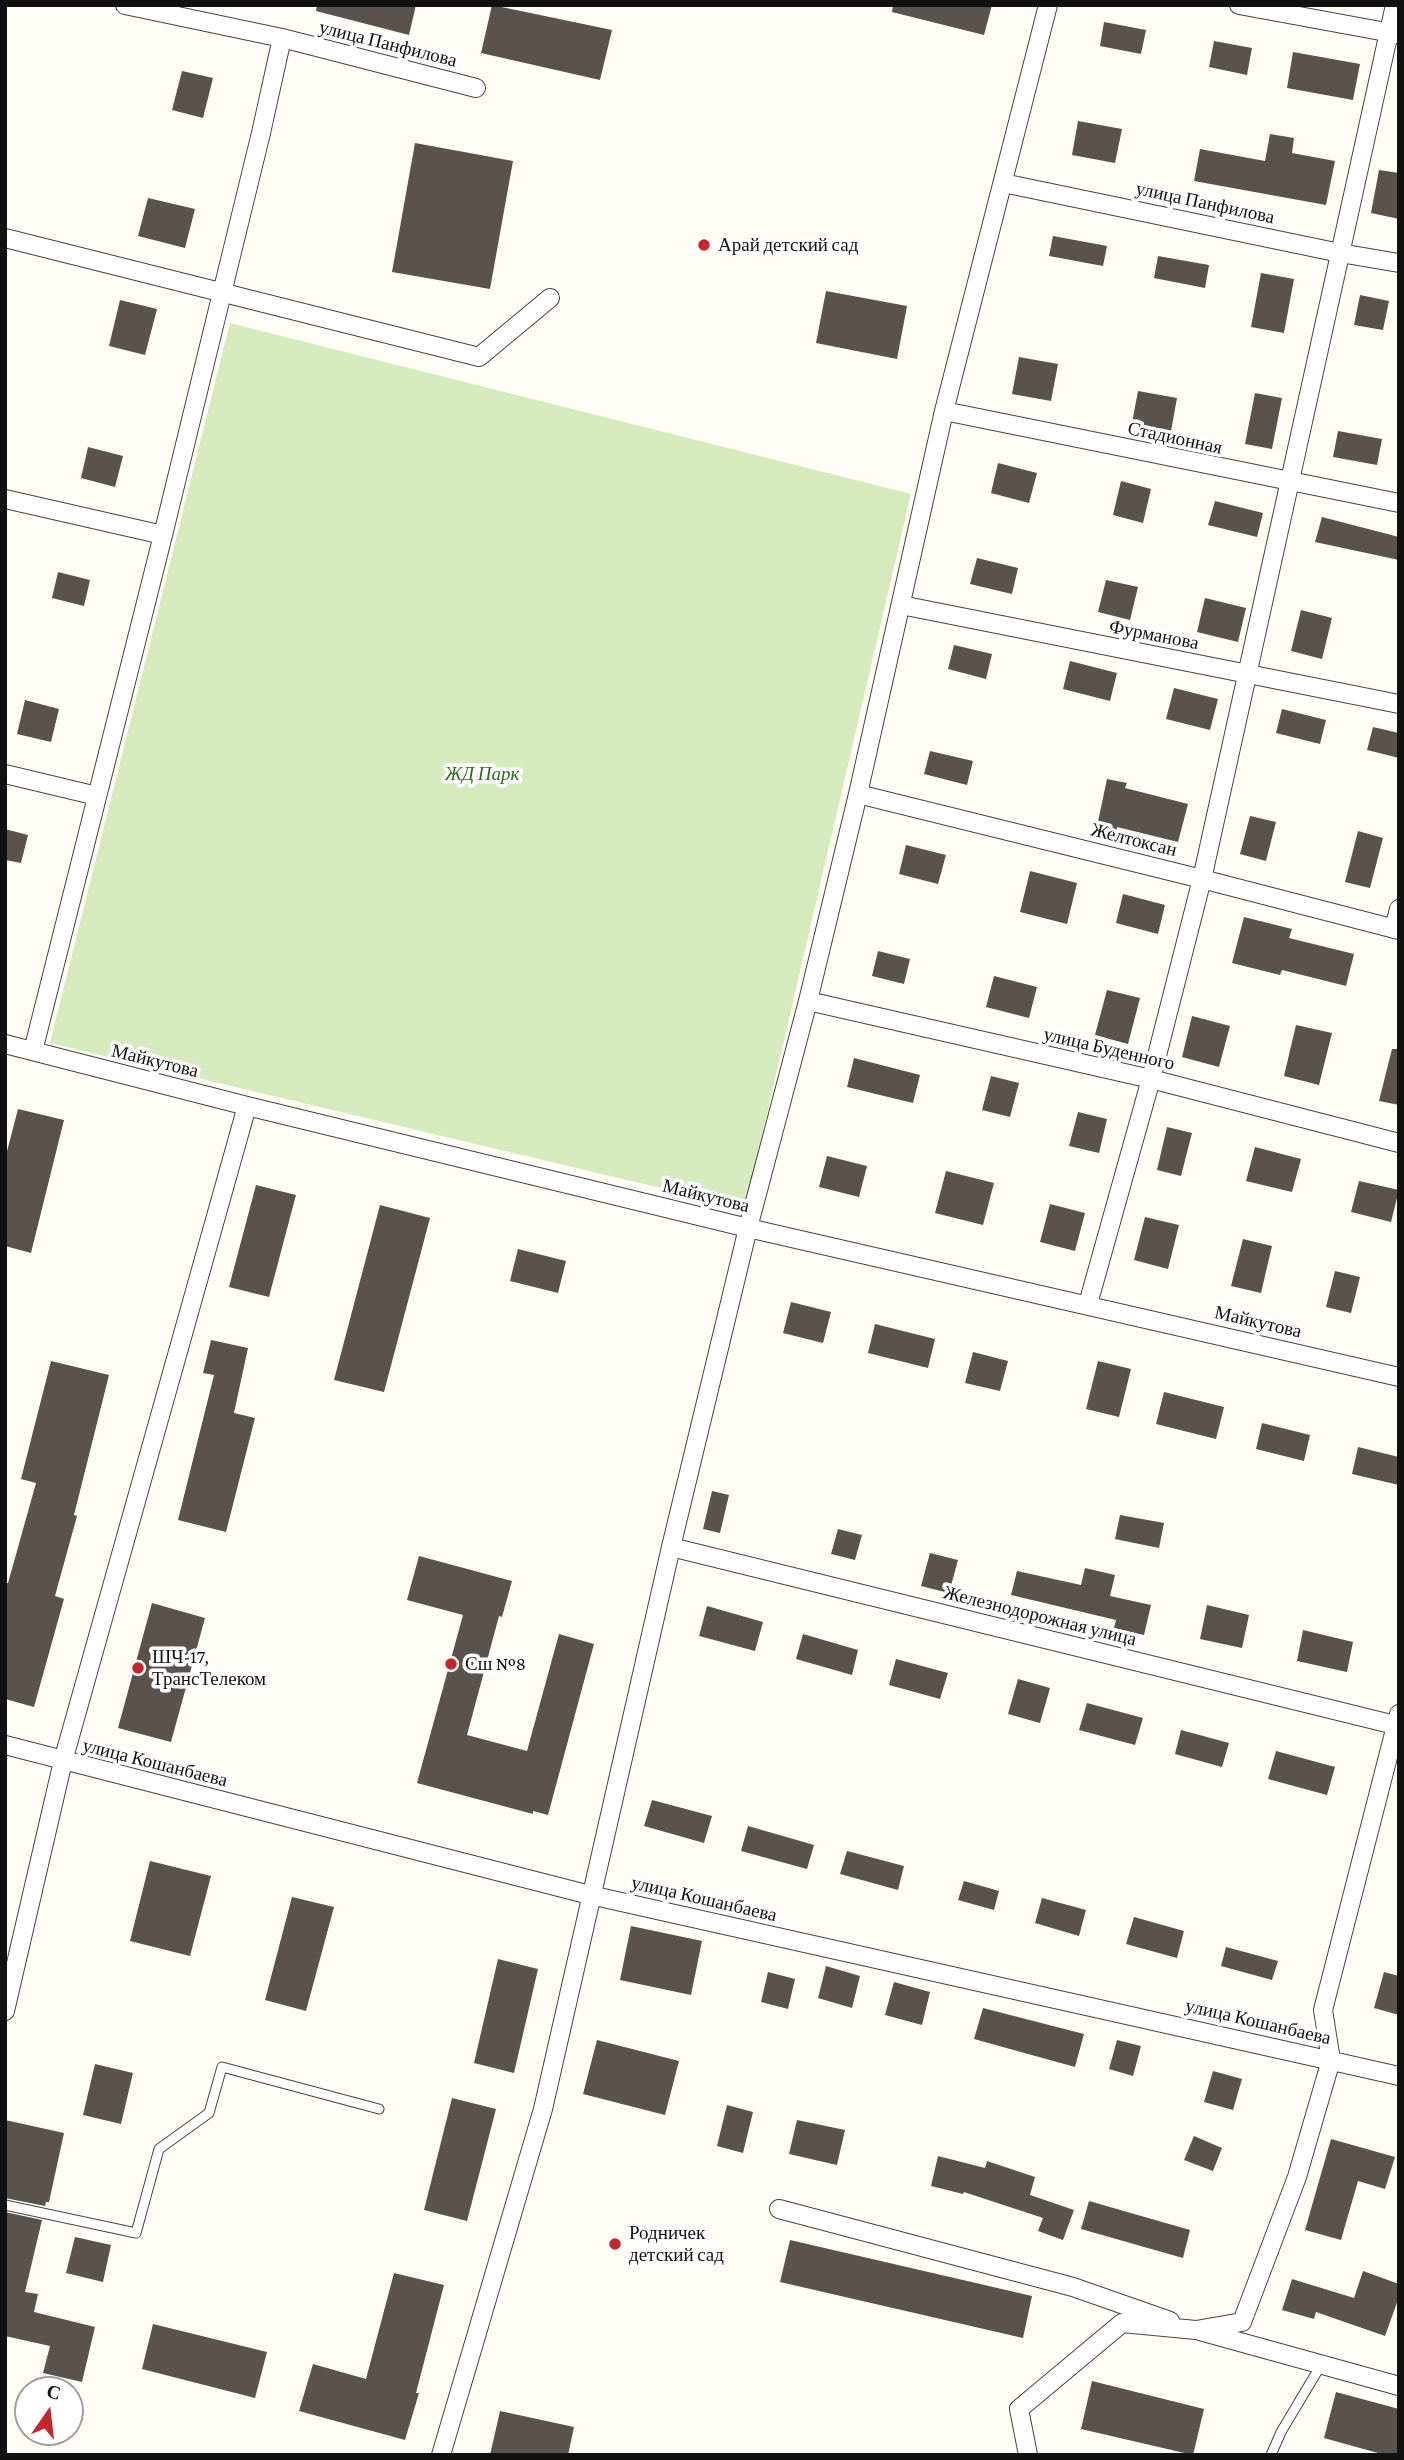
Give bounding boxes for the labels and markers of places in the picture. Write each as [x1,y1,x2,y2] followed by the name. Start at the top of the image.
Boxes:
[718,234,858,256] place label: Арай детский сад
[696,237,712,253] marker: Арай детский сад
[152,1646,266,1690] place label: ШЧ-17, ТрансТелеком
[465,1653,526,1675] place label: Сш №8
[443,1656,459,1672] marker: Сш №8
[130,1660,146,1676] marker: ШЧ-17, ТрансТелеком
[629,2222,724,2266] place label: Родничек детский сад
[607,2236,623,2252] marker: Родничек детский сад

